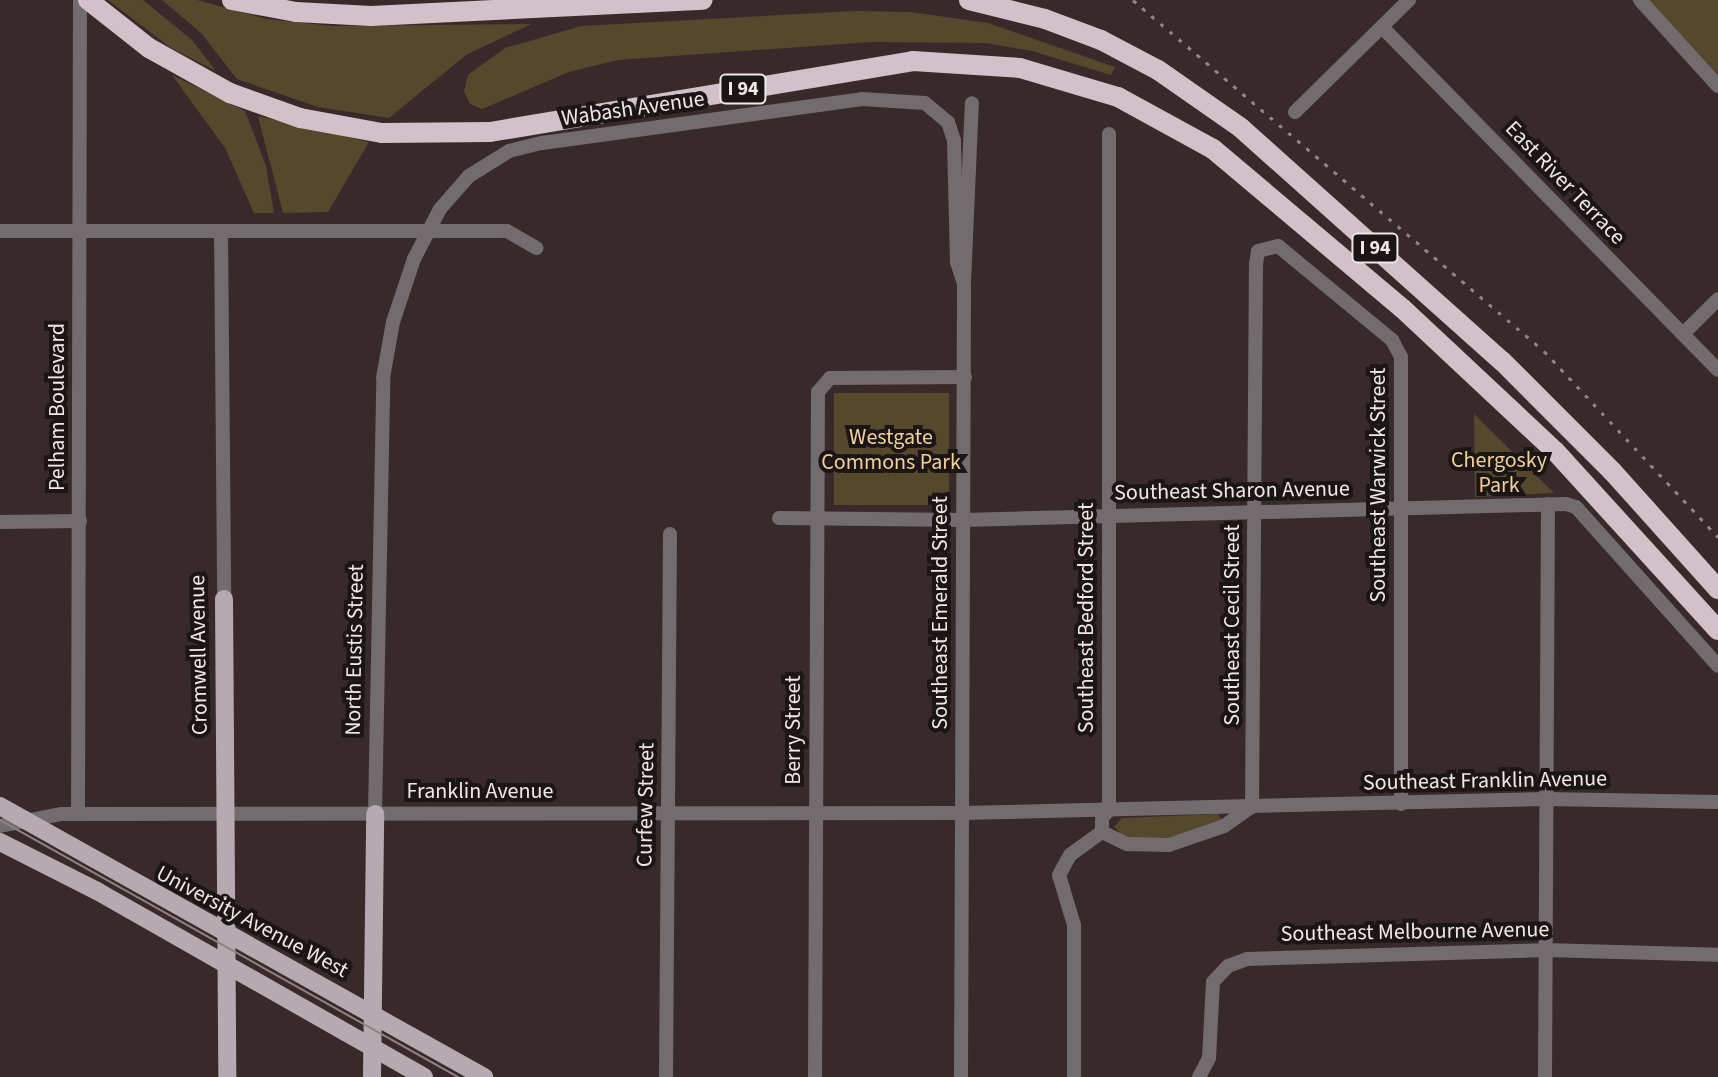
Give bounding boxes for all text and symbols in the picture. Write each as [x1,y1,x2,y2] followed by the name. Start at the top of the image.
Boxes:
[719,73,767,105] road number: I 94
[560,86,706,132] street label: Wabash Avenue
[1499,116,1631,250] street label: East River Terrace
[1351,232,1399,264] road number: I 94
[45,323,71,491] street label: Pelham Boulevard
[1366,367,1392,603] street label: Southeast Warwick Street
[821,424,961,476] park label: Westgate Commons Park
[1451,447,1547,498] park label: Chergosky Park
[1114,476,1350,506] street label: Southeast Sharon Avenue
[928,496,954,730] street label: Southeast Emerald Street
[1074,503,1100,733] street label: Southeast Bedford Street
[1220,524,1246,726] street label: Southeast Cecil Street
[340,564,370,736] street label: North Eustis Street
[184,575,214,735] street label: Cromwell Avenue
[781,675,807,785] street label: Berry Street
[632,743,660,867] street label: Curfew Street
[1363,766,1607,796] street label: Southeast Franklin Avenue
[407,779,553,805] street label: Franklin Avenue
[151,860,353,984] street label: University Avenue West
[1280,916,1550,948] street label: Southeast Melbourne Avenue

